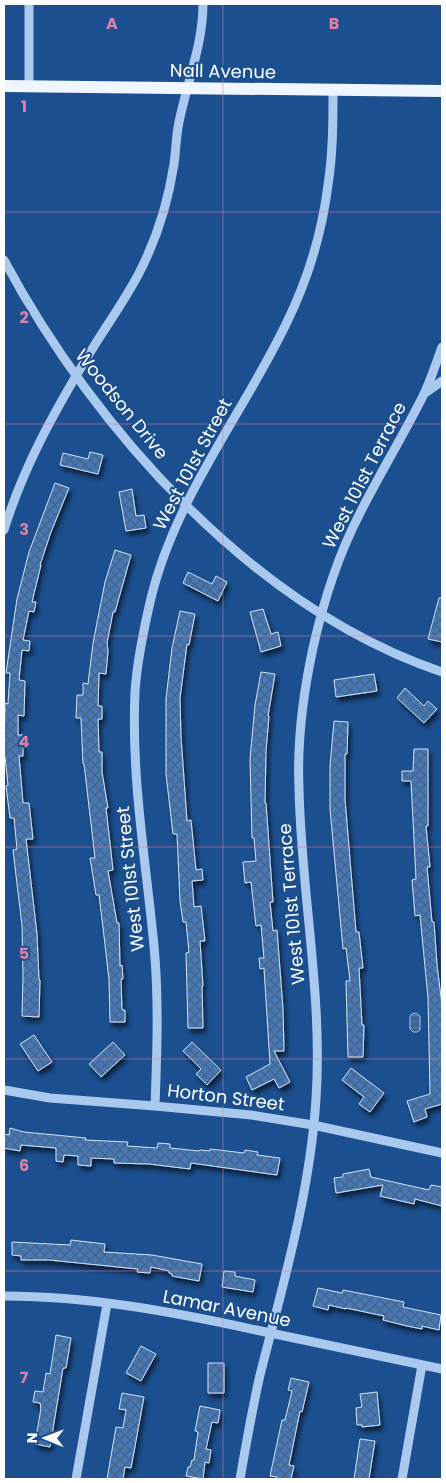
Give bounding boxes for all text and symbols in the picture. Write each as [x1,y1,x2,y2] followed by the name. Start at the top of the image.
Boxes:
[106,12,118,35] text: A
[329,12,339,35] text: B
[170,58,276,84] street label: Nall Avenue
[21,95,27,118] text: 1
[19,306,29,329] text: 2
[70,344,174,464] street label: Woodson Drive
[147,394,237,534] street label: West 101st Street
[316,397,412,553] street label: West 101st Terrace
[19,518,29,541] text: 3
[19,730,30,753] text: 4
[110,805,150,953] street label: West 101st Street
[272,822,310,986] street label: West 101st Terrace
[19,942,29,965] text: 5
[166,1077,286,1117] street label: Horton Street
[19,1154,29,1177] text: 6
[161,1283,293,1333] street label: Lamar Avenue
[20,1366,29,1389] text: 7
[20,1413,70,1463] north arrow
[22,1432,42,1443] text: N

